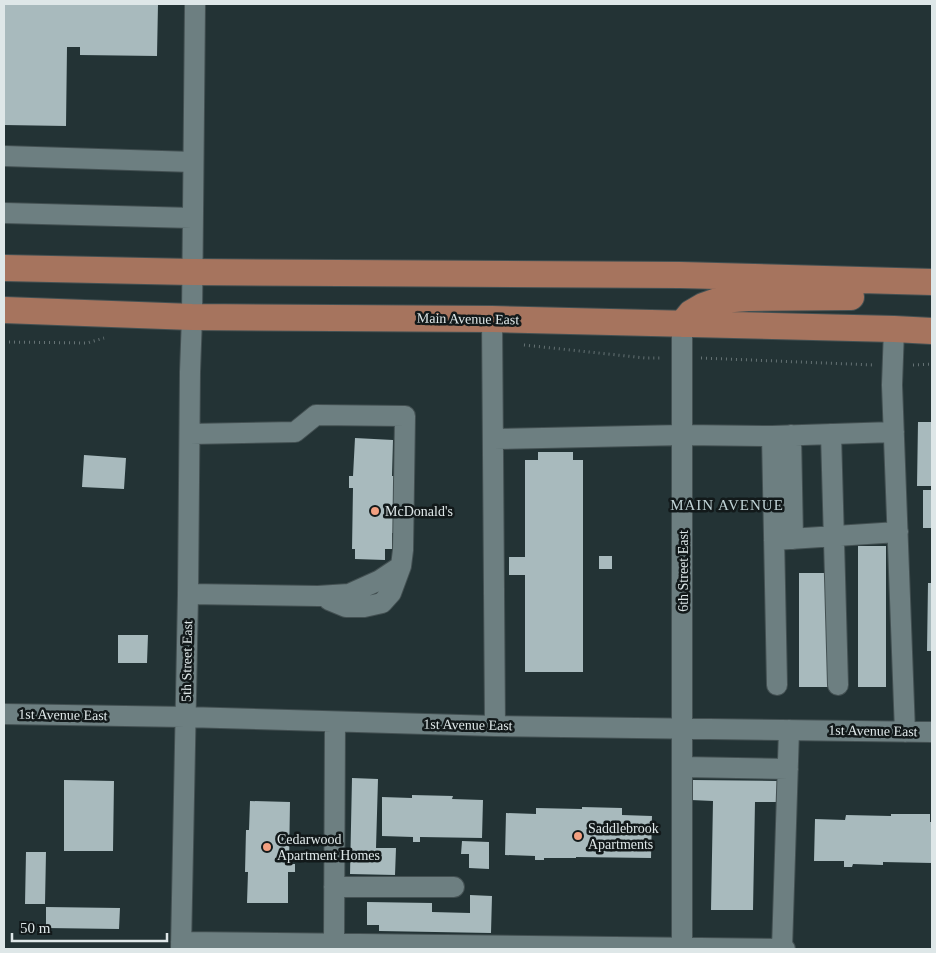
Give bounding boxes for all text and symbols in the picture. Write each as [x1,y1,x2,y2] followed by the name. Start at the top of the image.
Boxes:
[417,311,519,327] street label: Main Avenue East
[670,497,784,513] district label: MAIN AVENUE
[385,504,453,519] place label: McDonald's
[369,505,381,517] marker: McDonald's
[676,530,691,612] street label: 6th Street East
[179,620,195,702] street label: 5th Street East
[18,707,108,723] street label: 1st Avenue East
[423,717,513,733] street label: 1st Avenue East
[828,723,918,739] street label: 1st Avenue East
[588,821,659,852] place label: Saddlebrook Apartments
[572,830,584,842] marker: Saddlebrook Apartments
[277,832,380,863] place label: Cedarwood Apartment Homes
[261,841,273,853] marker: Cedarwood Apartment Homes
[12,910,168,942] scale bar
[20,920,51,936] text: 50 m

